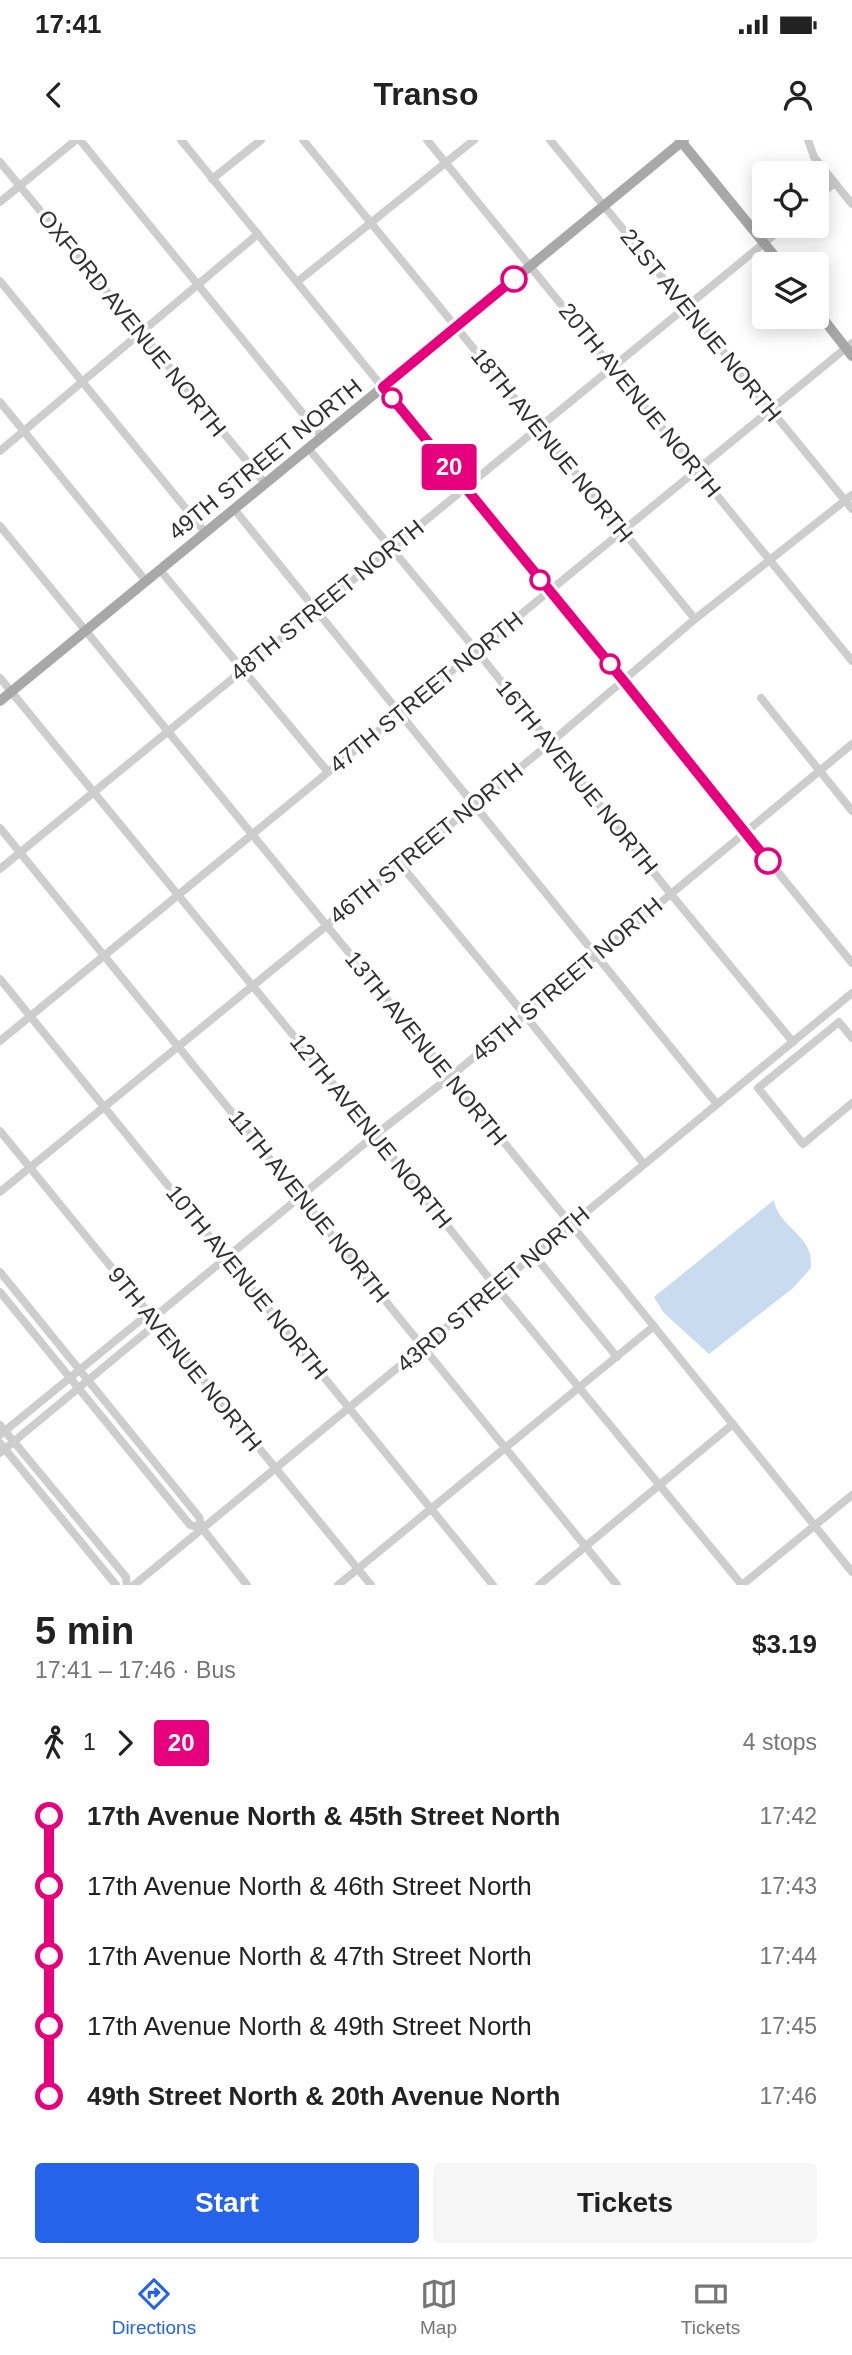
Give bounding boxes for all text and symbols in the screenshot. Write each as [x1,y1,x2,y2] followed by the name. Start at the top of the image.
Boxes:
[35,9,102,39] text: 17:41
[35,76,73,114] icon: back
[374,76,478,112] text: Transo
[779,76,817,114] icon: person
[752,161,829,329] map controls
[752,161,829,238] button: locate
[32,204,232,442] street label: OXFORD AVENUE NORTH
[615,223,787,427] street label: 21ST AVENUE NORTH
[752,252,829,329] button: layers
[501,266,527,292] unlabelled marker
[554,298,726,502] street label: 20TH AVENUE NORTH
[466,343,638,547] street label: 18TH AVENUE NORTH
[163,373,367,545] street label: 49TH STREET NORTH
[382,388,402,408] unlabelled marker
[418,444,480,490] line badge: 20
[436,453,462,480] text: 20
[225,514,429,686] street label: 48TH STREET NORTH
[530,570,550,590] unlabelled marker
[324,606,528,778] street label: 47TH STREET NORTH
[600,654,620,674] unlabelled marker
[491,675,663,879] street label: 16TH AVENUE NORTH
[324,757,528,929] street label: 46TH STREET NORTH
[755,848,781,874] unlabelled marker
[466,892,668,1066] street label: 45TH STREET NORTH
[340,946,512,1150] street label: 13TH AVENUE NORTH
[285,1029,457,1233] street label: 12TH AVENUE NORTH
[223,1104,395,1308] street label: 11TH AVENUE NORTH
[161,1180,333,1384] street label: 10TH AVENUE NORTH
[391,1201,595,1377] street label: 43RD STREET NORTH
[103,1262,267,1456] street label: 9TH AVENUE NORTH
[35,1610,134,1652] text: 5 min
[752,1629,817,1659] text: $3.19
[35,1657,236,1683] text: 17:41 – 17:46 · Bus
[35,1724,73,1762] icon: walk
[106,1724,144,1762] icon: forward
[83,1729,96,1755] text: 1
[168,1729,195,1756] text: 20
[743,1729,817,1755] text: 4 stops
[87,1801,560,1831] text: 17th Avenue North & 45th Street North
[759,1803,817,1829] text: 17:42
[87,1871,532,1901] text: 17th Avenue North & 46th Street North
[759,1873,817,1899] text: 17:43
[87,1941,532,1971] text: 17th Avenue North & 47th Street North
[759,1943,817,1969] text: 17:44
[87,2011,532,2041] text: 17th Avenue North & 49th Street North
[759,2013,817,2039] text: 17:45
[87,2081,560,2111] text: 49th Street North & 20th Avenue North
[759,2083,817,2109] text: 17:46
[35,2163,419,2243] button: Start
[433,2163,817,2243] button: Tickets
[112,2275,196,2339] tab: Directions
[420,2275,458,2339] tab: Map
[681,2275,740,2339] tab: Tickets

